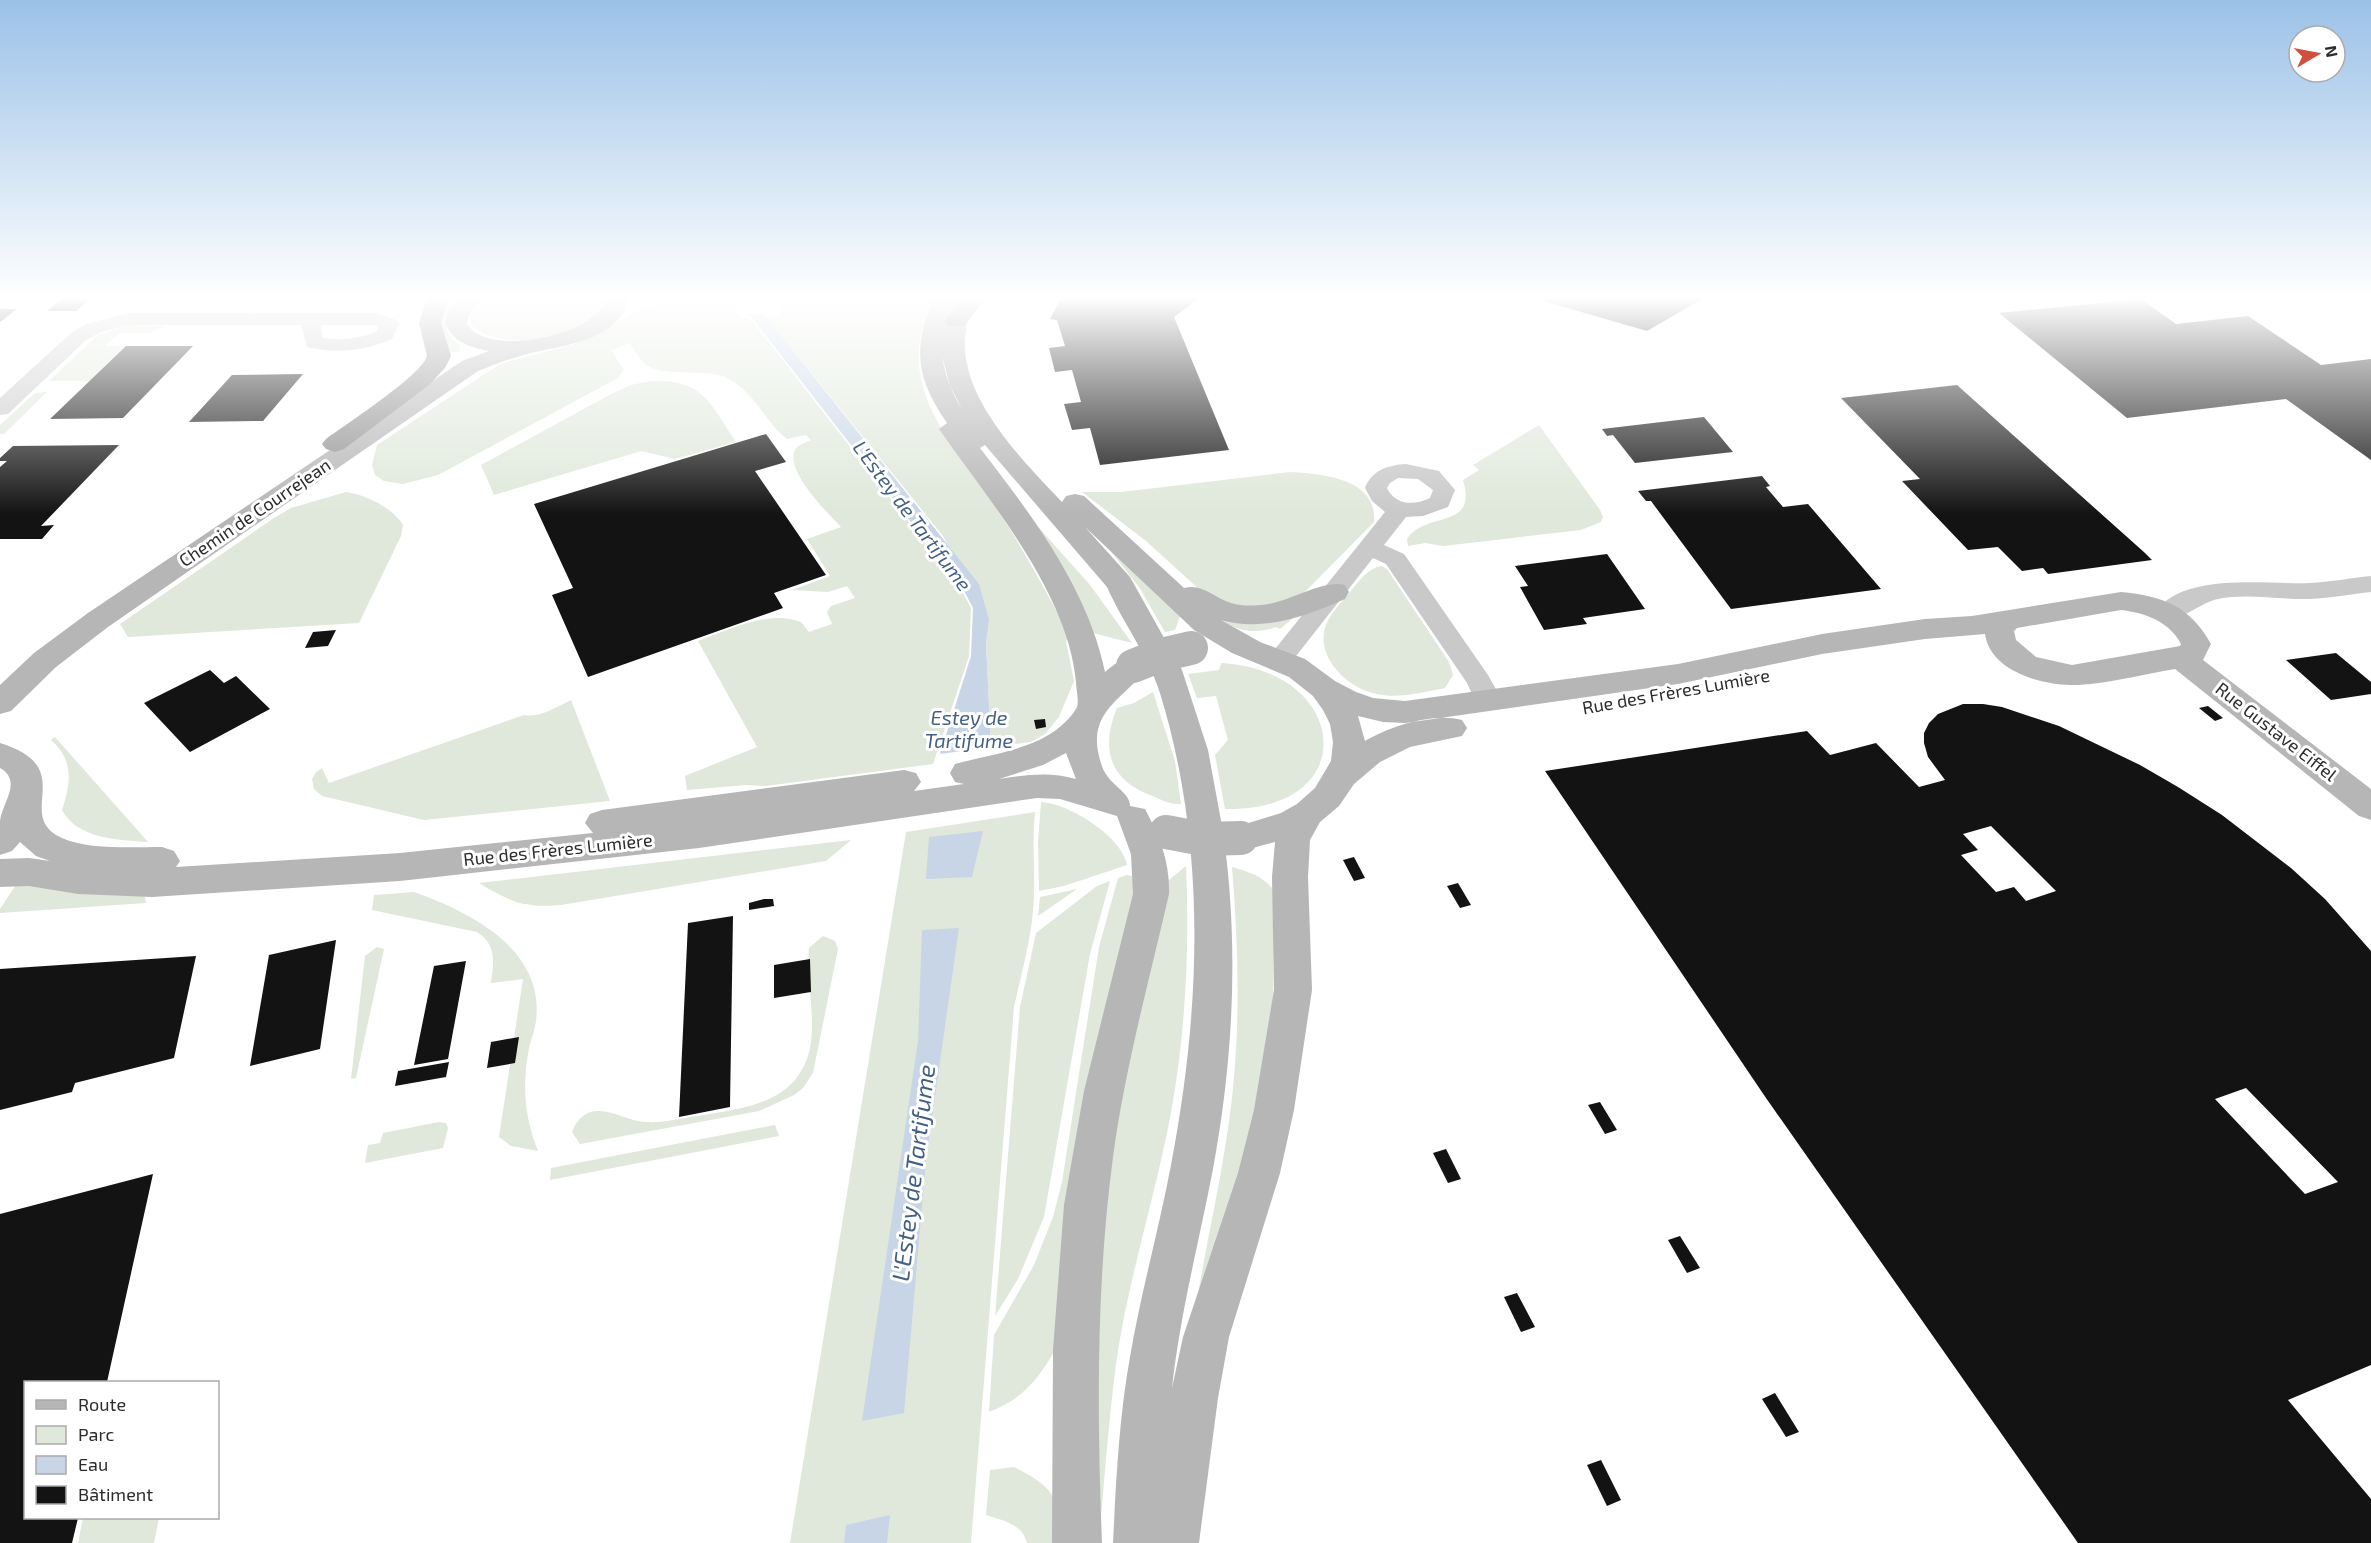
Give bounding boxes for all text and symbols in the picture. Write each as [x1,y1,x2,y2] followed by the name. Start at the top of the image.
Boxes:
[2287,24,2347,84] north arrow
[2322,44,2343,59] text: N
[848,436,977,596] water label: L'Estey de Tartifume
[174,453,334,571] street label: Chemin de Courrejean
[1580,664,1771,718] street label: Rue des Frères Lumière
[2212,677,2342,786] street label: Rue Gustave Eiffel
[925,705,1013,752] water label: Estey de Tartifume
[462,828,654,870] street label: Rue des Frères Lumière
[885,1063,940,1283] water label: L'Estey de Tartifume
[24,1381,219,1519] legend
[78,1393,126,1415] text: Route
[78,1423,114,1445] text: Parc
[78,1453,108,1475] text: Eau
[78,1483,153,1505] text: Bâtiment

